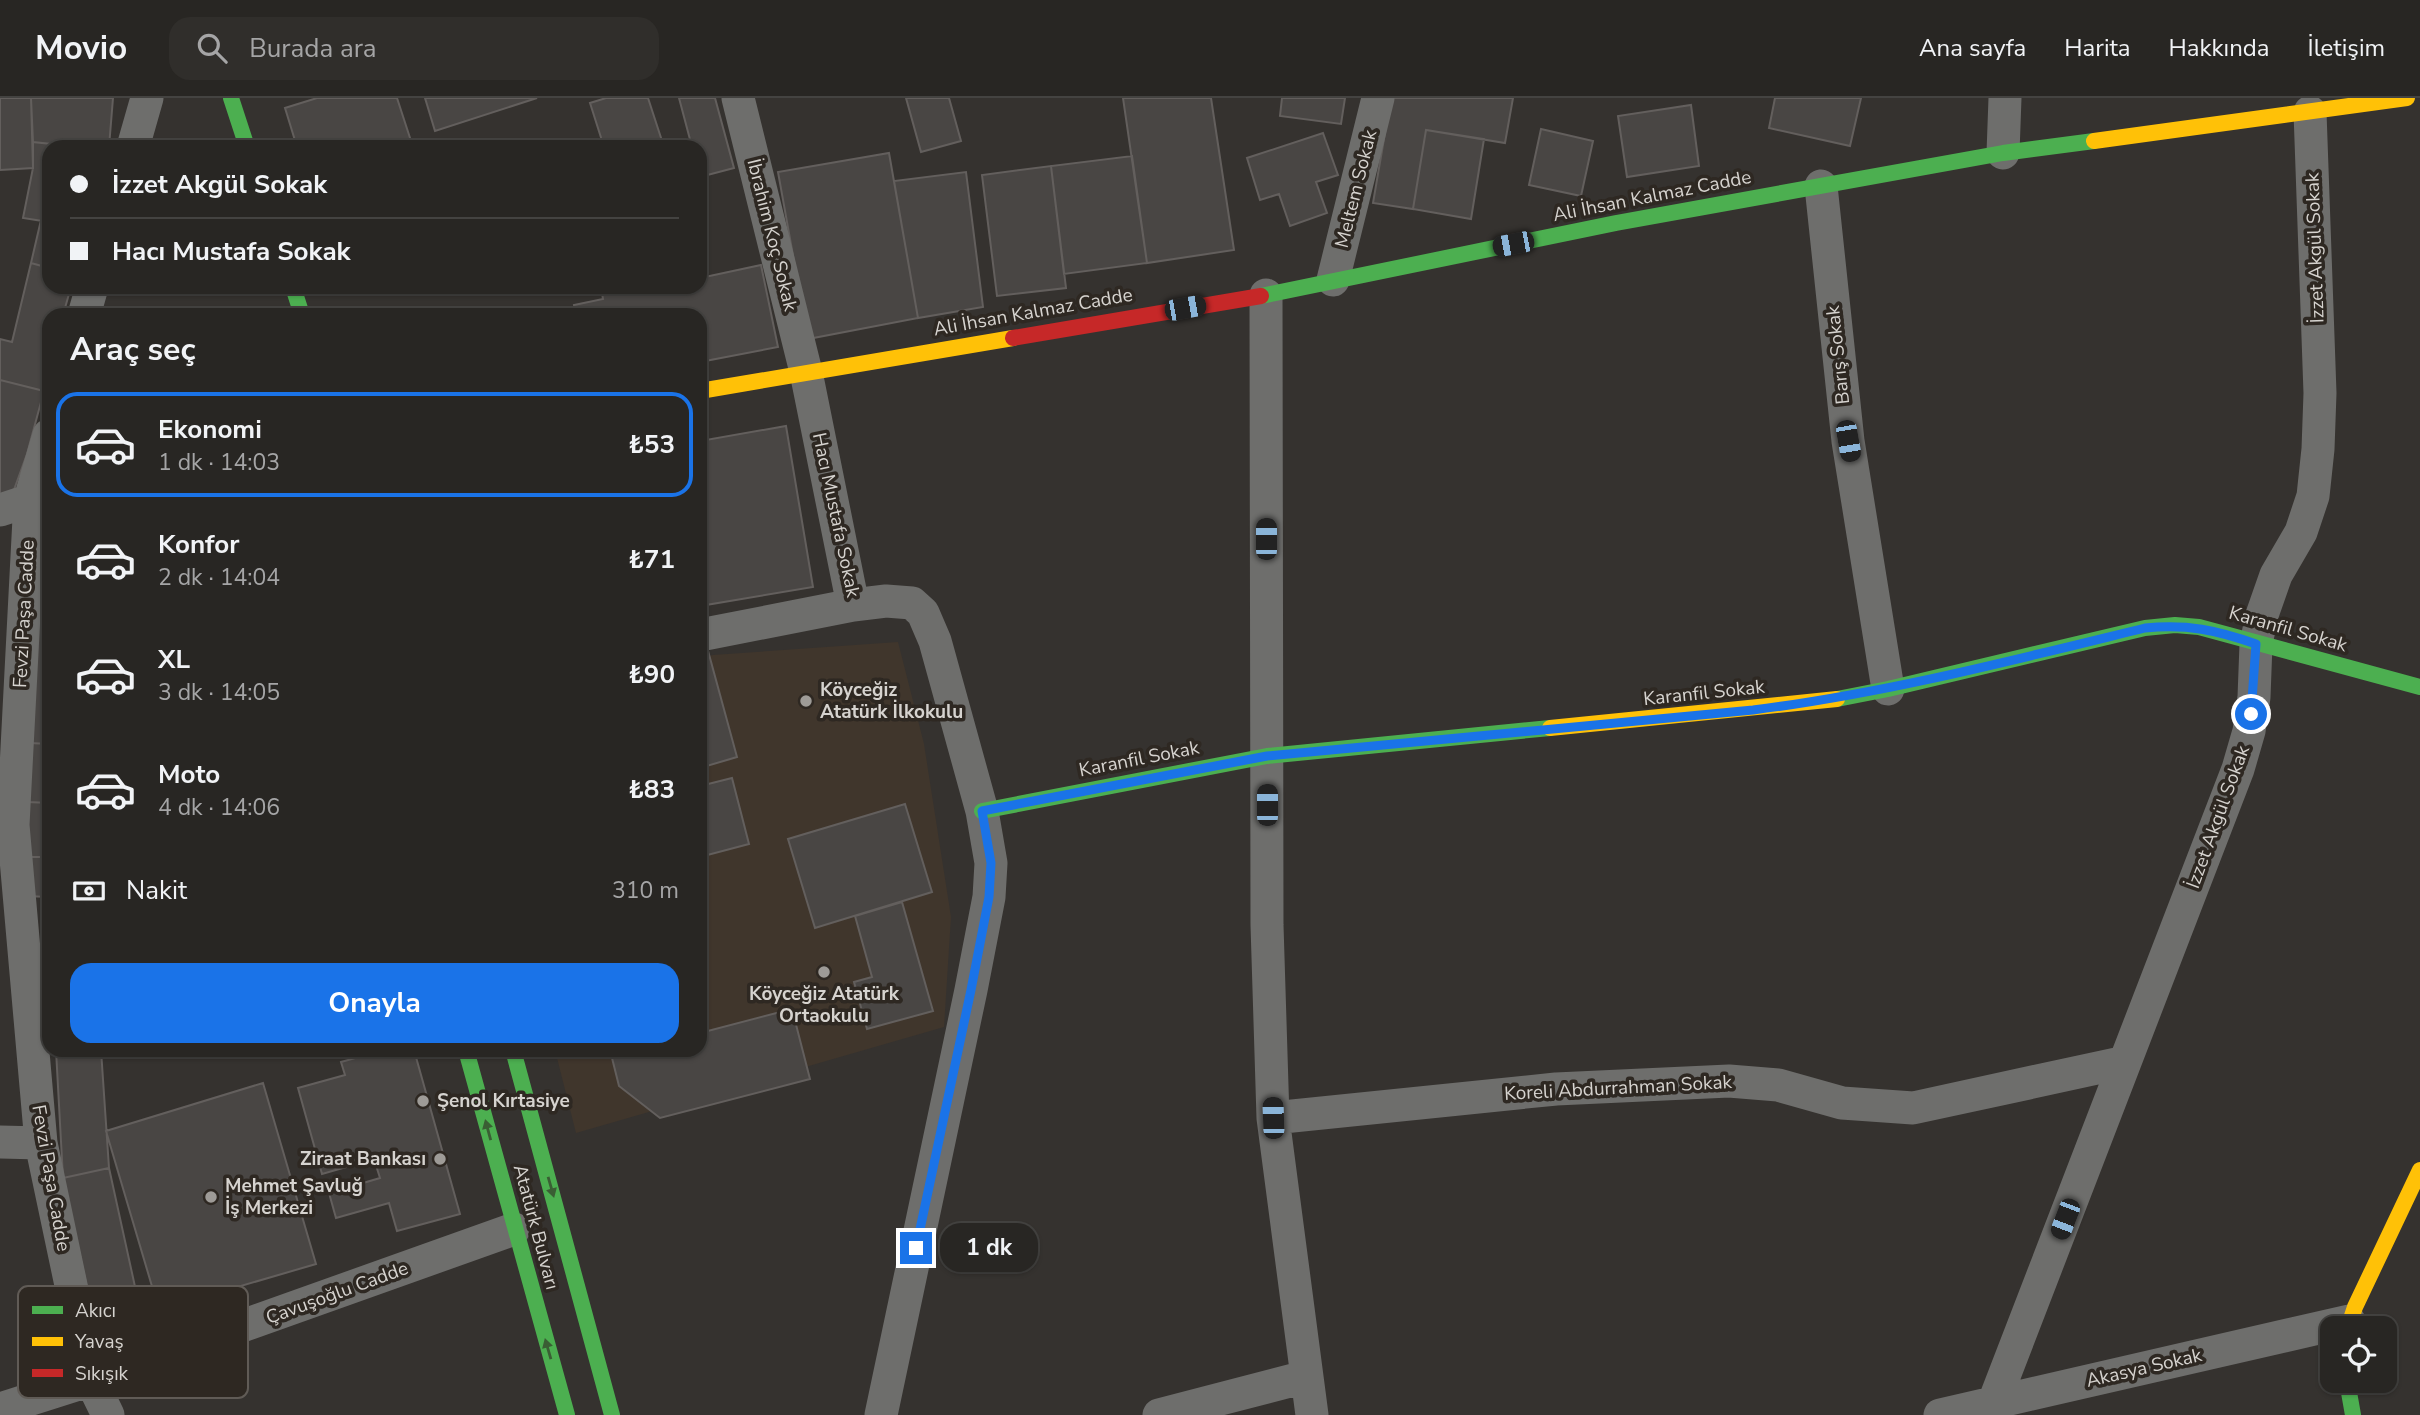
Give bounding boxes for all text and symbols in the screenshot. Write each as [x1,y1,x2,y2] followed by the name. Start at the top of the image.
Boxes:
[169,17,659,80] search box
[35,26,127,71] text: Movio
[193,29,231,67] icon: search
[249,31,377,66] text: Burada ara
[1919,32,2026,64] text: Ana sayfa
[2064,32,2131,64] text: Harita
[2169,32,2269,64] text: Hakkında
[2307,32,2385,64] text: İletişim
[1329,127,1383,251] street label: Meltem Sokak
[740,156,804,314] street label: İbrahim Koç Sokak
[1551,164,1753,228] street label: Ali İhsan Kalmaz Cadde
[112,167,327,202] text: İzzet Akgül Sokak
[2299,172,2331,324] street label: İzzet Akgül Sokak
[1491,230,1536,258] car
[112,234,351,269] text: Hacı Mustafa Sokak
[931,282,1135,342] street label: Ali İhsan Kalmaz Cadde
[1163,294,1208,322] car
[1820,304,1856,406] street label: Barış Sokak
[70,328,196,371] text: Araç seç
[158,412,262,447] text: Ekonomi
[74,413,137,476] icon: car
[1835,418,1862,464] car
[628,427,675,462] text: ₺53
[806,430,866,600] street label: Hacı Mustafa Sokak
[158,447,280,478] text: 1 dk · 14:03
[1256,518,1277,560] car
[158,527,239,562] text: Konfor
[74,528,137,591] icon: car
[7,539,41,689] street label: Fevzi Paşa Cadde
[628,542,675,577] text: ₺71
[158,562,280,593] text: 2 dk · 14:04
[2226,600,2351,658] street label: Karanfil Sokak
[158,642,190,677] text: XL
[74,643,137,706] icon: car
[628,657,675,692] text: ₺90
[1642,674,1767,712] street label: Karanfil Sokak
[158,677,280,708] text: 3 dk · 14:05
[820,677,963,725] place label: Köyceğiz Atatürk İlkokulu
[798,693,814,709] marker: Köyceğiz Atatürk İlkokulu
[2235,698,2267,730] route start
[1077,735,1202,783] street label: Karanfil Sokak
[2180,741,2256,892] street label: İzzet Akgül Sokak
[158,757,220,792] text: Moto
[74,758,137,821] icon: car
[628,772,675,807] text: ₺83
[1257,784,1278,826] car
[158,792,280,823] text: 4 dk · 14:06
[70,872,108,910] icon: cash
[126,873,187,908] text: Nakit
[612,875,679,906] text: 310 m
[70,963,679,1043] button: Onayla
[816,964,832,980] marker: Köyceğiz Atatürk Ortaokulu
[749,981,900,1029] place label: Köyceğiz Atatürk Ortaokulu
[1503,1069,1733,1107] street label: Koreli Abdurrahman Sokak
[437,1088,570,1114] place label: Şenol Kırtasiye
[415,1093,431,1109] marker: Şenol Kırtasiye
[1262,1097,1285,1139] car
[25,1103,77,1253] street label: Fevzi Paşa Cadde
[482,1119,493,1141] one-way arrow
[300,1146,426,1172] place label: Ziraat Bankası
[432,1151,448,1167] marker: Ziraat Bankası
[507,1162,565,1292] street label: Atatürk Bulvarı
[225,1173,363,1221] place label: Mehmet Şavluğ İş Merkezi
[546,1176,556,1197] one-way arrow
[203,1189,219,1205] marker: Mehmet Şavluğ İş Merkezi
[2048,1196,2083,1242] car
[940,1224,1038,1272] callout: 1 dk
[900,1232,932,1264] route end
[966,1232,1012,1263] text: 1 dk
[262,1255,412,1331] street label: Çavuşoğlu Cadde
[18,1286,248,1398] legend
[75,1298,116,1324] text: Akıcı
[2320,1316,2397,1393] map controls
[2320,1316,2397,1393] button: locate
[74,1329,124,1355] text: Yavaş
[543,1339,553,1360] one-way arrow
[2084,1342,2205,1394] street label: Akasya Sokak
[75,1361,129,1387] text: Sıkışık

